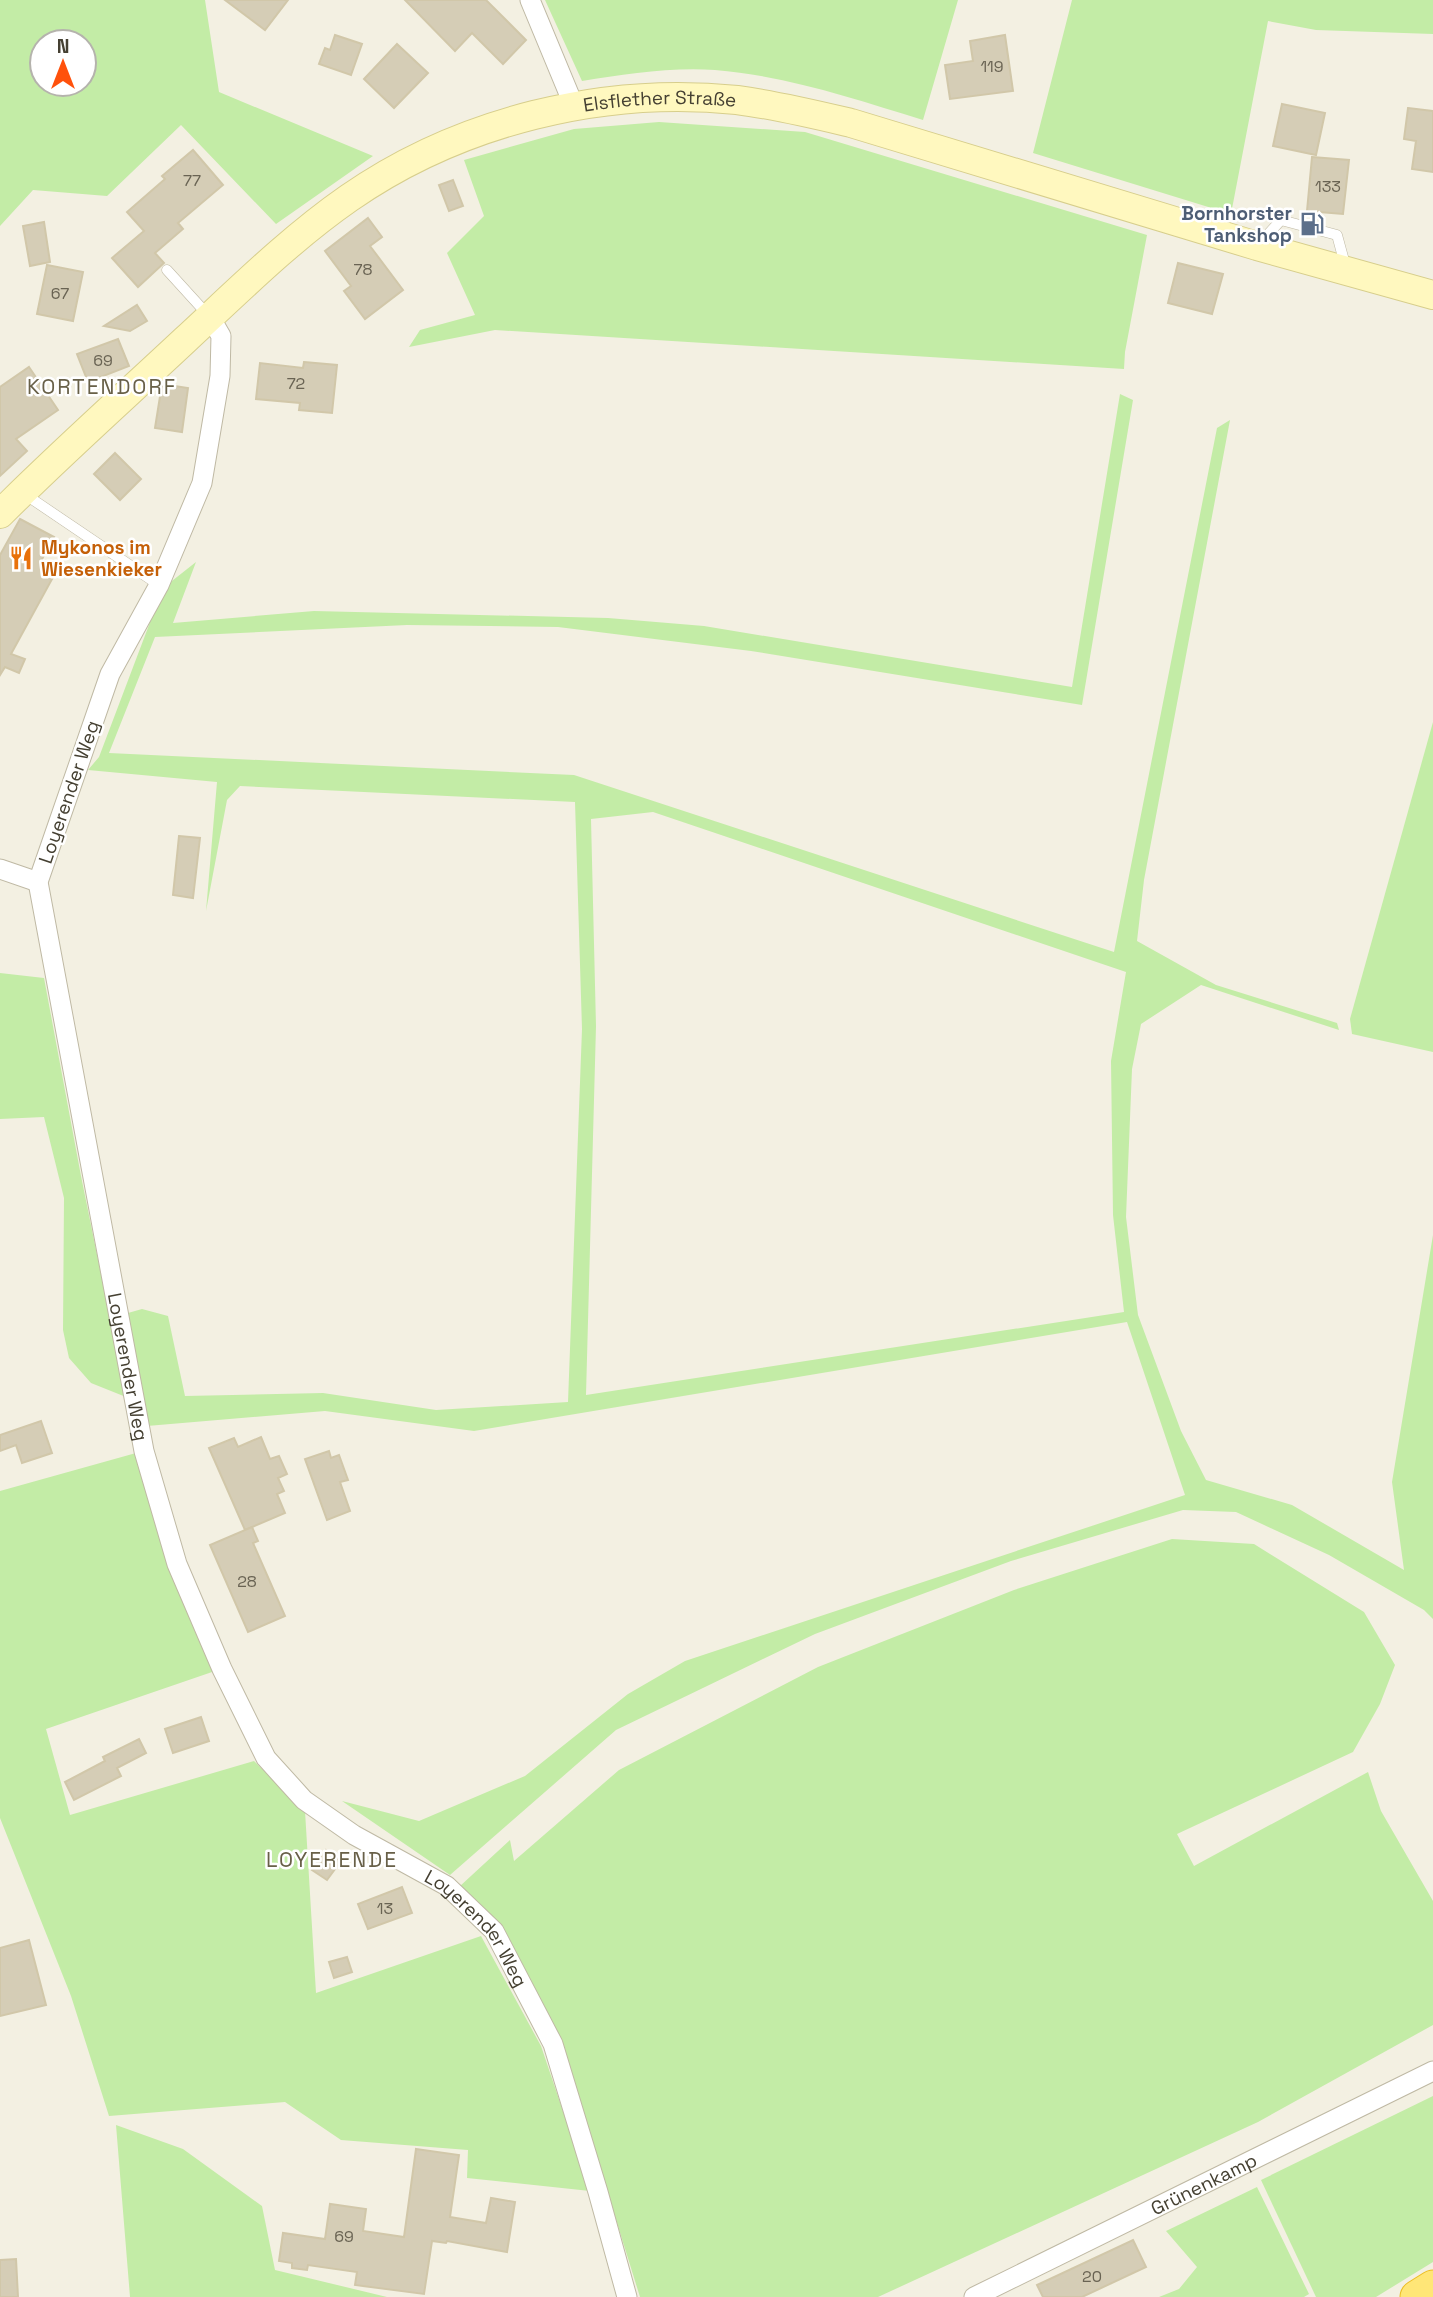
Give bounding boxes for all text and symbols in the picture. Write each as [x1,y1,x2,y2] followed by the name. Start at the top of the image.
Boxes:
[28,28,98,98] north arrow
[57,34,69,59] text: N
[980,56,1004,77] house number: 119
[581,84,738,117] street label: Elsflether Straße
[183,170,201,191] house number: 77
[1315,176,1341,197] house number: 133
[1181,201,1292,248] place label: Bornhorster Tankshop
[1298,210,1326,238] fuel station icon: Bornhorster Tankshop
[354,259,373,280] house number: 78
[51,283,69,304] house number: 67
[93,350,113,371] house number: 69
[27,373,177,400] district label: KORTENDORF
[287,373,305,394] house number: 72
[41,535,162,582] place label: Mykonos im Wiesenkieker
[7,544,35,572] restaurant icon: Mykonos im Wiesenkieker
[33,717,105,867] street label: Loyerender Weg
[102,1291,154,1443] street label: Loyerender Weg
[237,1571,257,1592] house number: 28
[266,1846,398,1873] district label: LOYERENDE
[420,1864,533,1991] street label: Loyerender Weg
[377,1898,393,1919] house number: 13
[1146,2147,1261,2221] street label: Grünenkamp
[334,2226,354,2247] house number: 69
[1082,2266,1102,2287] house number: 20

